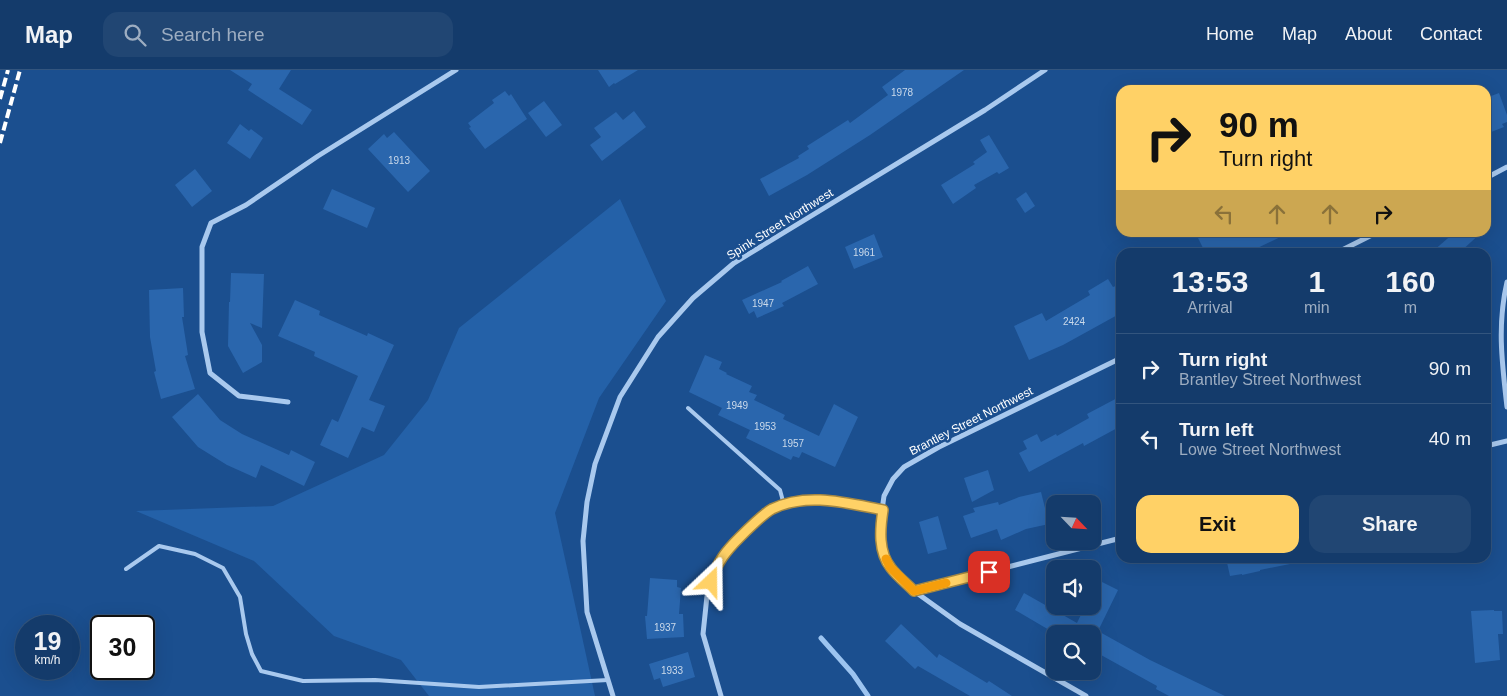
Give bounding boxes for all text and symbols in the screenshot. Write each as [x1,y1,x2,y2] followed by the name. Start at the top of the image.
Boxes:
[103,12,453,57] search box
[25,21,73,48] text: Map
[121,21,149,49] icon: search
[161,24,265,45] text: Search here
[1206,24,1254,44] text: Home
[1282,24,1317,44] text: Map
[1345,24,1392,44] text: About
[1420,24,1482,44] text: Contact
[891,87,914,98] house number: 1978
[1136,105,1201,170] icon: right
[1219,105,1299,144] text: 90 m
[1219,146,1312,171] text: Turn right
[388,155,411,166] house number: 1913
[724,185,836,262] street label: Spink Street Northwest
[1210,200,1238,228] icon: left
[1263,200,1291,228] icon: ahead
[1316,200,1344,228] icon: ahead
[1369,200,1397,228] icon: right
[853,247,876,258] house number: 1961
[1172,265,1248,298] text: 13:53
[1308,265,1325,298] text: 1
[1385,265,1435,298] text: 160
[752,298,775,309] house number: 1947
[1187,299,1233,316] text: Arrival
[1304,299,1330,316] text: min
[1404,299,1417,316] text: m
[1063,316,1086,327] house number: 2424
[1179,349,1267,370] text: Turn right
[1136,355,1164,383] icon: right
[1429,358,1471,379] text: 90 m
[1179,371,1361,388] text: Brantley Street Northwest
[907,383,1036,458] street label: Brantley Street Northwest
[726,400,749,411] house number: 1949
[1179,419,1254,440] text: Turn left
[754,421,777,432] house number: 1953
[1136,425,1164,453] icon: left
[1429,428,1471,449] text: 40 m
[782,438,805,449] house number: 1957
[1179,441,1341,458] text: Lowe Street Northwest
[1046,495,1101,550] north arrow
[1046,495,1101,680] map controls
[1136,495,1299,553] button: Exit
[1309,495,1471,553] button: Share
[968,551,1010,593] pin
[684,555,736,607] position arrow
[975,558,1003,586] icon: arrive
[1046,560,1101,615] button: sound
[90,615,155,680] speed limit sign: 30
[654,622,677,633] house number: 1937
[1046,625,1101,680] button: search
[34,627,61,655] text: 19
[34,653,61,667] text: km/h
[661,665,684,676] house number: 1933

